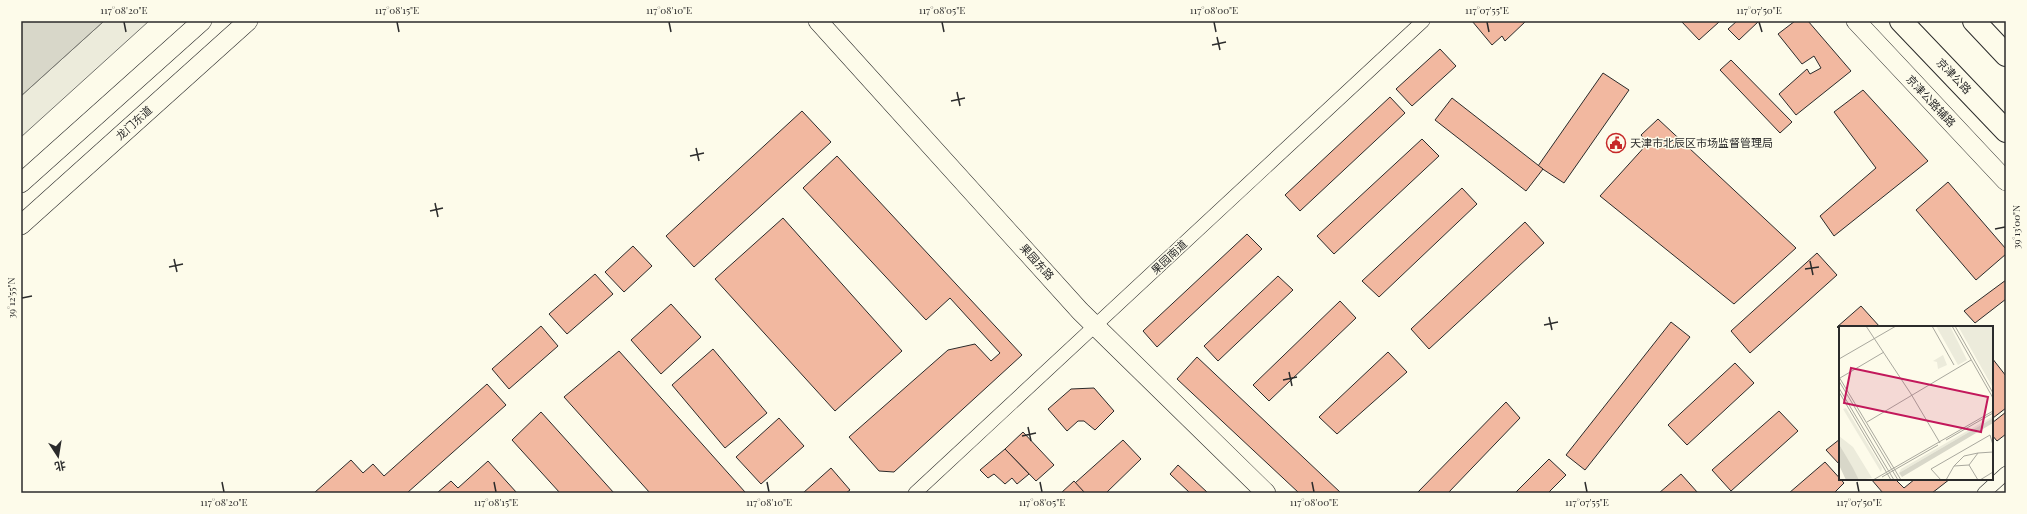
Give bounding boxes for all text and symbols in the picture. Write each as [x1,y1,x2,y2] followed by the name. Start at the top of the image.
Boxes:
[100,3,148,17] text: 117°08'20"E
[375,3,419,17] text: 117°08'15"E
[646,3,692,17] text: 117°08'10"E
[919,3,965,17] text: 117°08'05"E
[1190,3,1238,17] text: 117°08'00"E
[1465,3,1509,17] text: 117°07'55"E
[1736,3,1782,17] text: 117°07'50"E
[1934,55,1975,97] street label: 京津公路
[1903,71,1959,130] street label: 京津公路辅路
[112,102,155,143] street label: 龙门东道
[1605,132,1627,154] public building icon: 天津市北辰区市场监督管理局
[1630,135,1773,150] place label: 天津市北辰区市场监督管理局
[2009,205,2023,249] text: 39°13'00"N
[1147,236,1190,277] street label: 果园南道
[1017,240,1058,283] street label: 果园东路
[4,277,18,319] text: 39°12'55"N
[1839,326,1993,480] inset map
[38,436,78,476] north arrow
[53,458,67,475] text: 北
[200,495,248,509] text: 117°08'20"E
[474,495,518,509] text: 117°08'15"E
[746,495,792,509] text: 117°08'10"E
[1019,495,1065,509] text: 117°08'05"E
[1290,495,1338,509] text: 117°08'00"E
[1565,495,1609,509] text: 117°07'55"E
[1836,495,1882,509] text: 117°07'50"E

